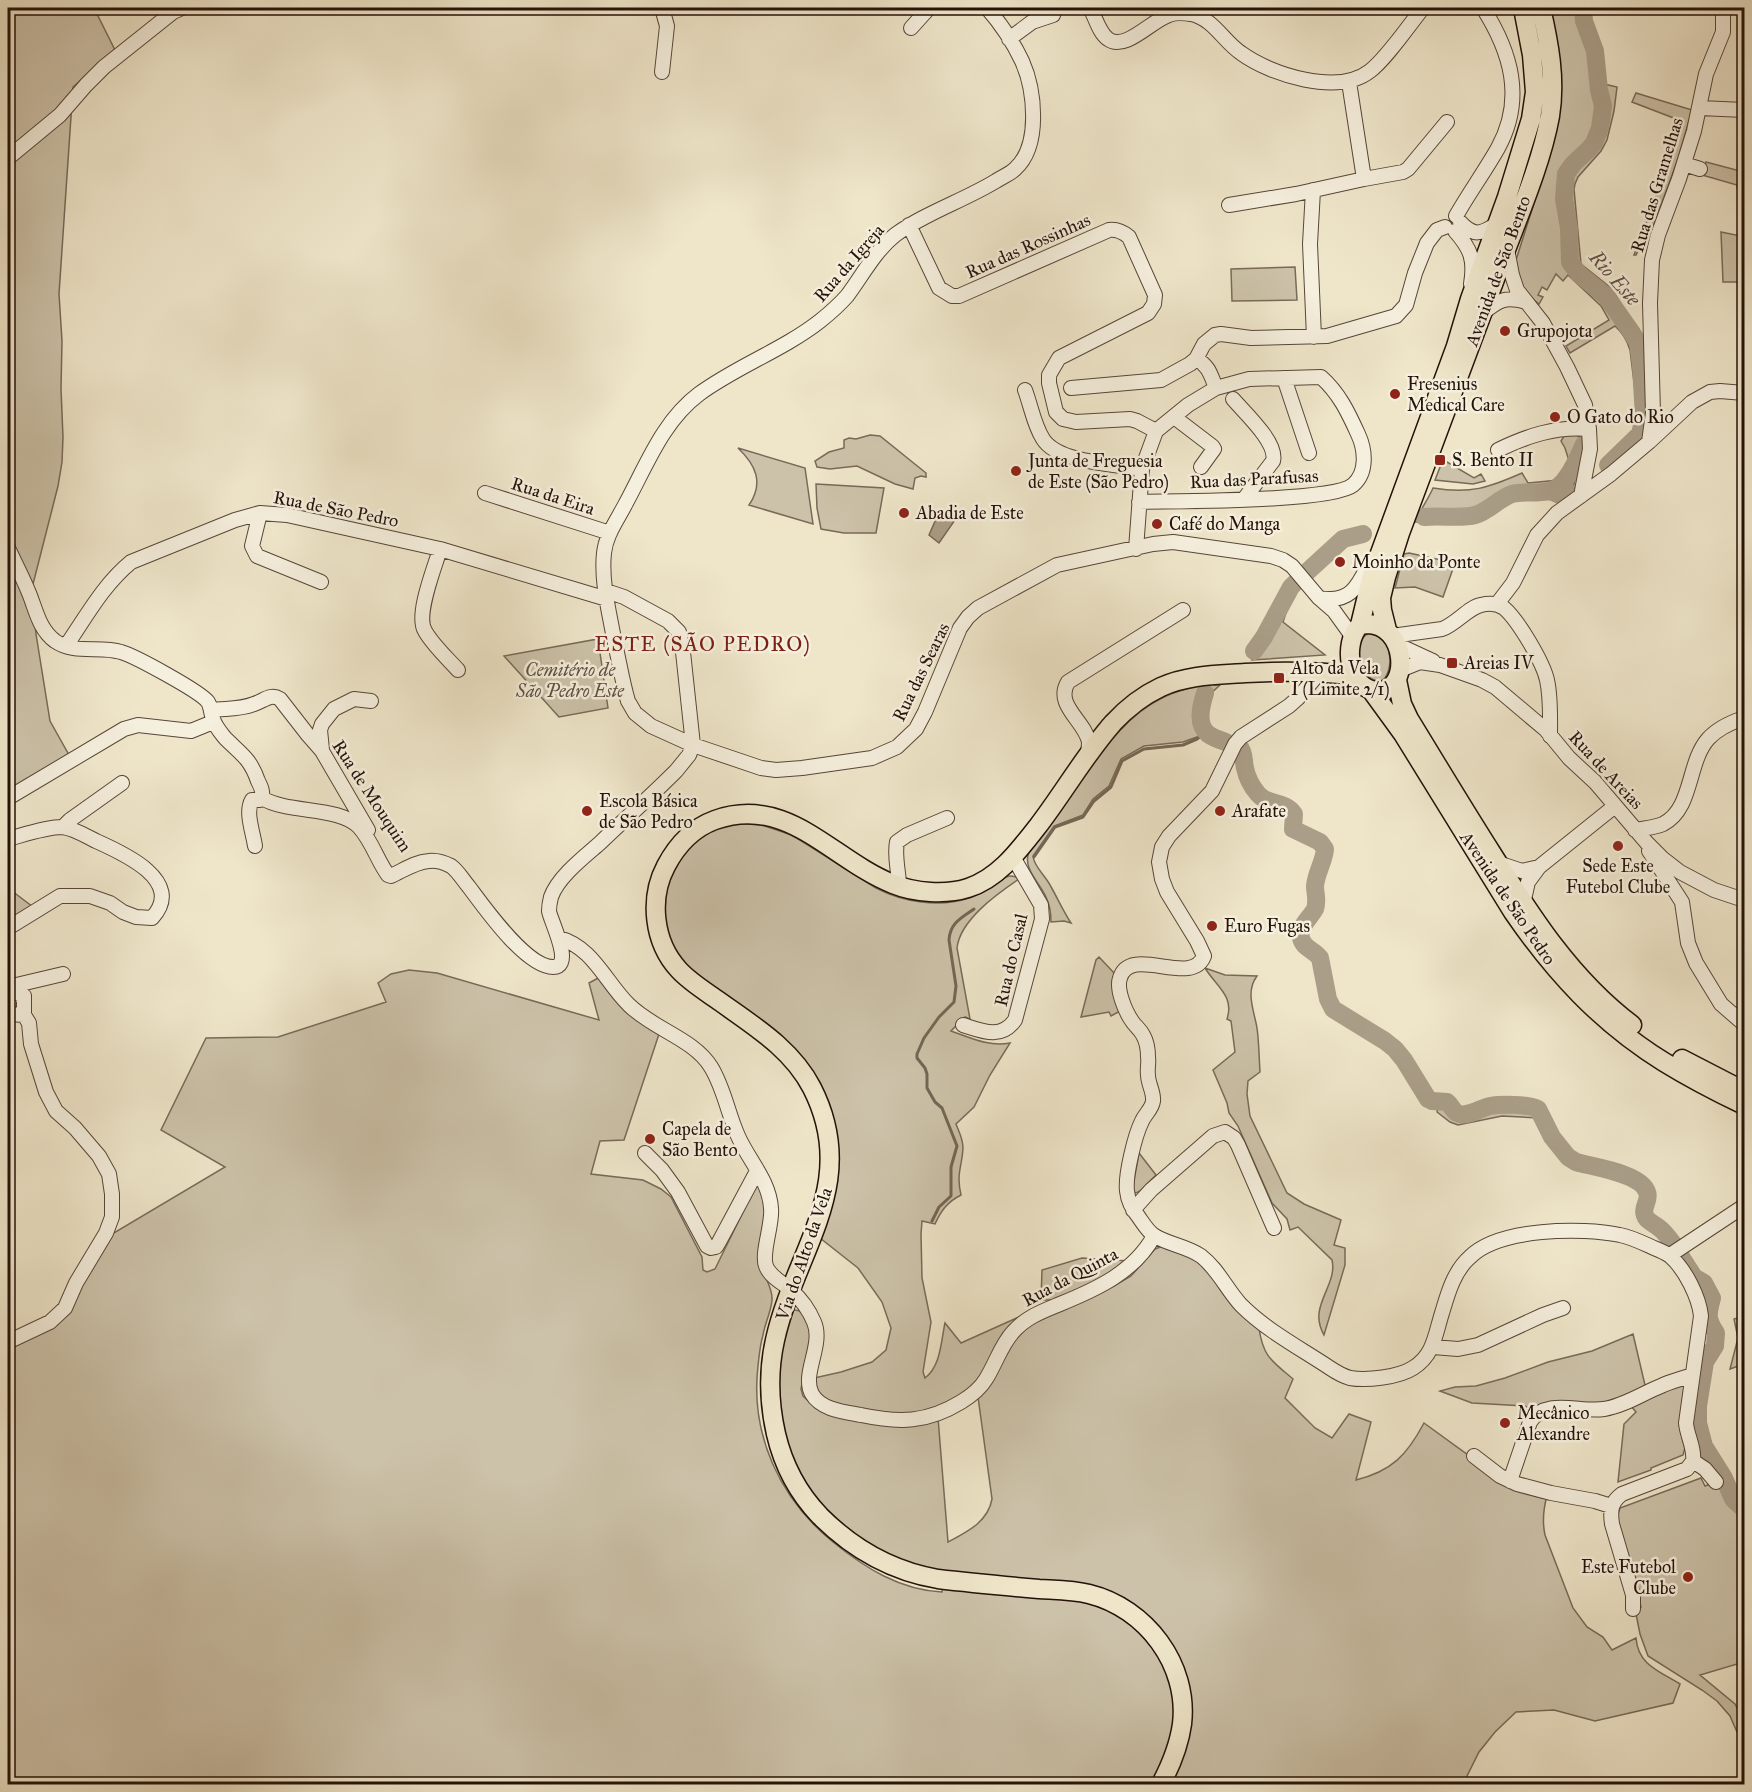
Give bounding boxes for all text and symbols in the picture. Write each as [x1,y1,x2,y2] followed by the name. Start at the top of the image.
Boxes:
[1626,115,1688,255] street label: Rua das Gramelhas
[1460,193,1535,350] street label: Avenida de São Bento
[962,209,1094,283] street label: Rua das Rossinhas
[809,219,890,307] street label: Rua da Igreja
[1584,245,1646,311] water label: Rio Este
[1517,320,1593,342] place label: Grupojota
[1498,324,1512,338] marker: Grupojota
[1407,373,1505,416] place label: Fresenius Medical Care
[1388,387,1402,401] marker: Fresenius Medical Care
[1567,406,1674,428] place label: O Gato do Rio
[1548,410,1562,424] marker: O Gato do Rio
[1452,449,1534,471] place label: S. Bento II
[1026,450,1169,494] place label: Junta de Freguesia de Este (São Pedro)
[1433,453,1447,467] marker: S. Bento II
[1009,464,1023,478] marker: Junta de Freguesia de Este (São Pedro)
[1189,465,1319,493] street label: Rua das Parafusas
[509,472,598,520] street label: Rua da Eira
[271,486,401,532] street label: Rua de São Pedro
[915,502,1024,524] place label: Abadia de Este
[897,506,911,520] marker: Abadia de Este
[1169,513,1281,536] place label: Café do Manga
[1150,517,1164,531] marker: Café do Manga
[1352,551,1480,573] place label: Moinho da Ponte
[1333,555,1347,569] marker: Moinho da Ponte
[888,619,954,725] street label: Rua das Searas
[595,631,811,657] district label: ESTE (SÃO PEDRO)
[1463,652,1535,674] place label: Areias IV
[1445,656,1459,670] marker: Areias IV
[1290,657,1390,701] place label: Alto da Vela I (Limite 2/1)
[515,659,625,702] park label: Cemitério de São Pedro Este
[1272,671,1286,685] marker: Alto da Vela I (Limite 2/1)
[1564,726,1648,814] street label: Rua de Areias
[327,736,416,857] street label: Rua de Mouquim
[599,790,698,833] place label: Escola Básica de São Pedro
[1231,800,1286,822] place label: Arafate
[580,804,594,818] marker: Escola Básica de São Pedro
[1213,804,1227,818] marker: Arafate
[1455,826,1561,969] street label: Avenida de São Pedro
[1611,839,1625,853] marker: Sede Este Futebol Clube
[1566,855,1670,898] place label: Sede Este Futebol Clube
[990,911,1032,1009] street label: Rua do Casal
[1224,915,1310,938] place label: Euro Fugas
[1205,919,1219,933] marker: Euro Fugas
[662,1118,738,1161] place label: Capela de São Bento
[643,1132,657,1146] marker: Capela de São Bento
[771,1184,837,1324] street label: Via do Alto da Vela
[1018,1242,1122,1311] street label: Rua da Quinta
[1516,1402,1590,1445] place label: Mecânico Alexandre
[1498,1416,1512,1430] marker: Mecânico Alexandre
[1581,1556,1676,1599] place label: Este Futebol Clube
[1681,1570,1695,1584] marker: Este Futebol Clube

